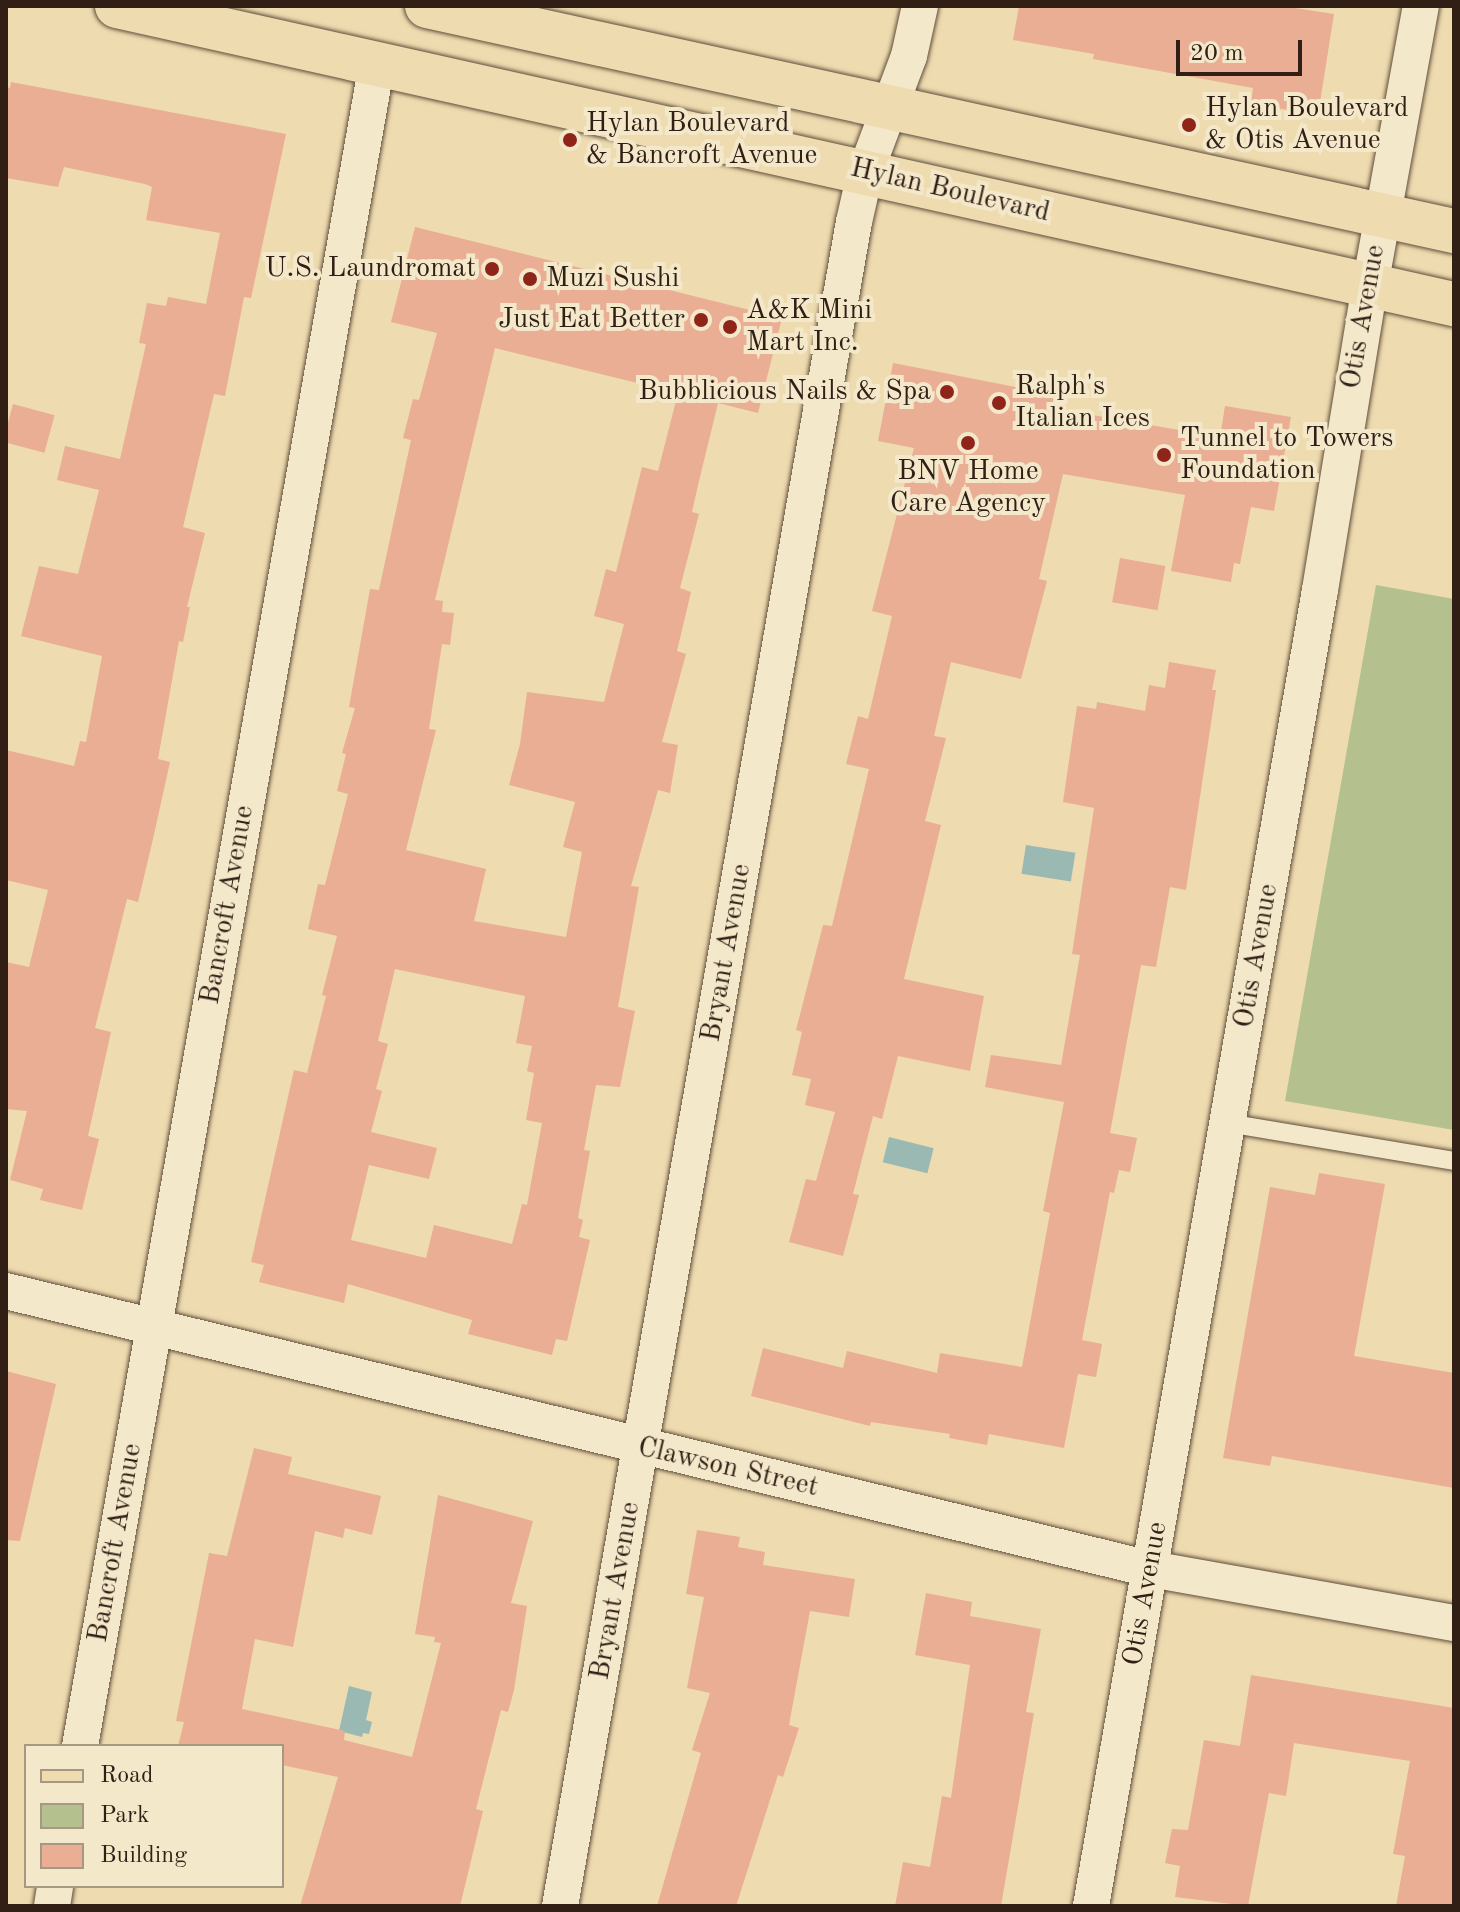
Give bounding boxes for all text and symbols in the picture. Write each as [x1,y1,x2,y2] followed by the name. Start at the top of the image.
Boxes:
[1180,24,1306,74] scale bar
[1190,42,1244,66] text: 20 m
[1205,92,1409,158] place label: Hylan Boulevard & Otis Avenue
[586,107,818,173] place label: Hylan Boulevard & Bancroft Avenue
[1180,116,1198,134] marker: Hylan Boulevard & Otis Avenue
[561,131,579,149] marker: Hylan Boulevard & Bancroft Avenue
[847,152,1053,230] street label: Hylan Boulevard
[1335,242,1393,392] street label: Otis Avenue
[265,252,476,286] place label: U.S. Laundromat
[483,260,501,278] marker: U.S. Laundromat
[546,262,679,296] place label: Muzi Sushi
[521,270,539,288] marker: Muzi Sushi
[746,294,872,360] place label: A&K Mini Mart Inc.
[498,303,685,337] place label: Just Eat Better
[692,311,710,329] marker: Just Eat Better
[721,318,739,336] marker: A&K Mini Mart Inc.
[1015,370,1150,436] place label: Ralph's Italian Ices
[638,375,931,409] place label: Bubblicious Nails & Spa
[938,383,956,401] marker: Bubblicious Nails & Spa
[990,394,1008,412] marker: Ralph's Italian Ices
[1180,422,1393,488] place label: Tunnel to Towers Foundation
[959,434,977,452] marker: BNV Home Care Agency
[1155,446,1173,464] marker: Tunnel to Towers Foundation
[890,455,1046,521] place label: BNV Home Care Agency
[194,803,262,1007] street label: Bancroft Avenue
[695,861,759,1045] street label: Bryant Avenue
[1228,881,1286,1031] street label: Otis Avenue
[634,1431,822,1505] street label: Clawson Street
[82,1441,150,1645] street label: Bancroft Avenue
[584,1499,648,1683] street label: Bryant Avenue
[1117,1519,1175,1669] street label: Otis Avenue
[24,1744,284,1888] legend
[100,1764,153,1788] text: Road
[100,1804,149,1828] text: Park
[100,1844,187,1868] text: Building

